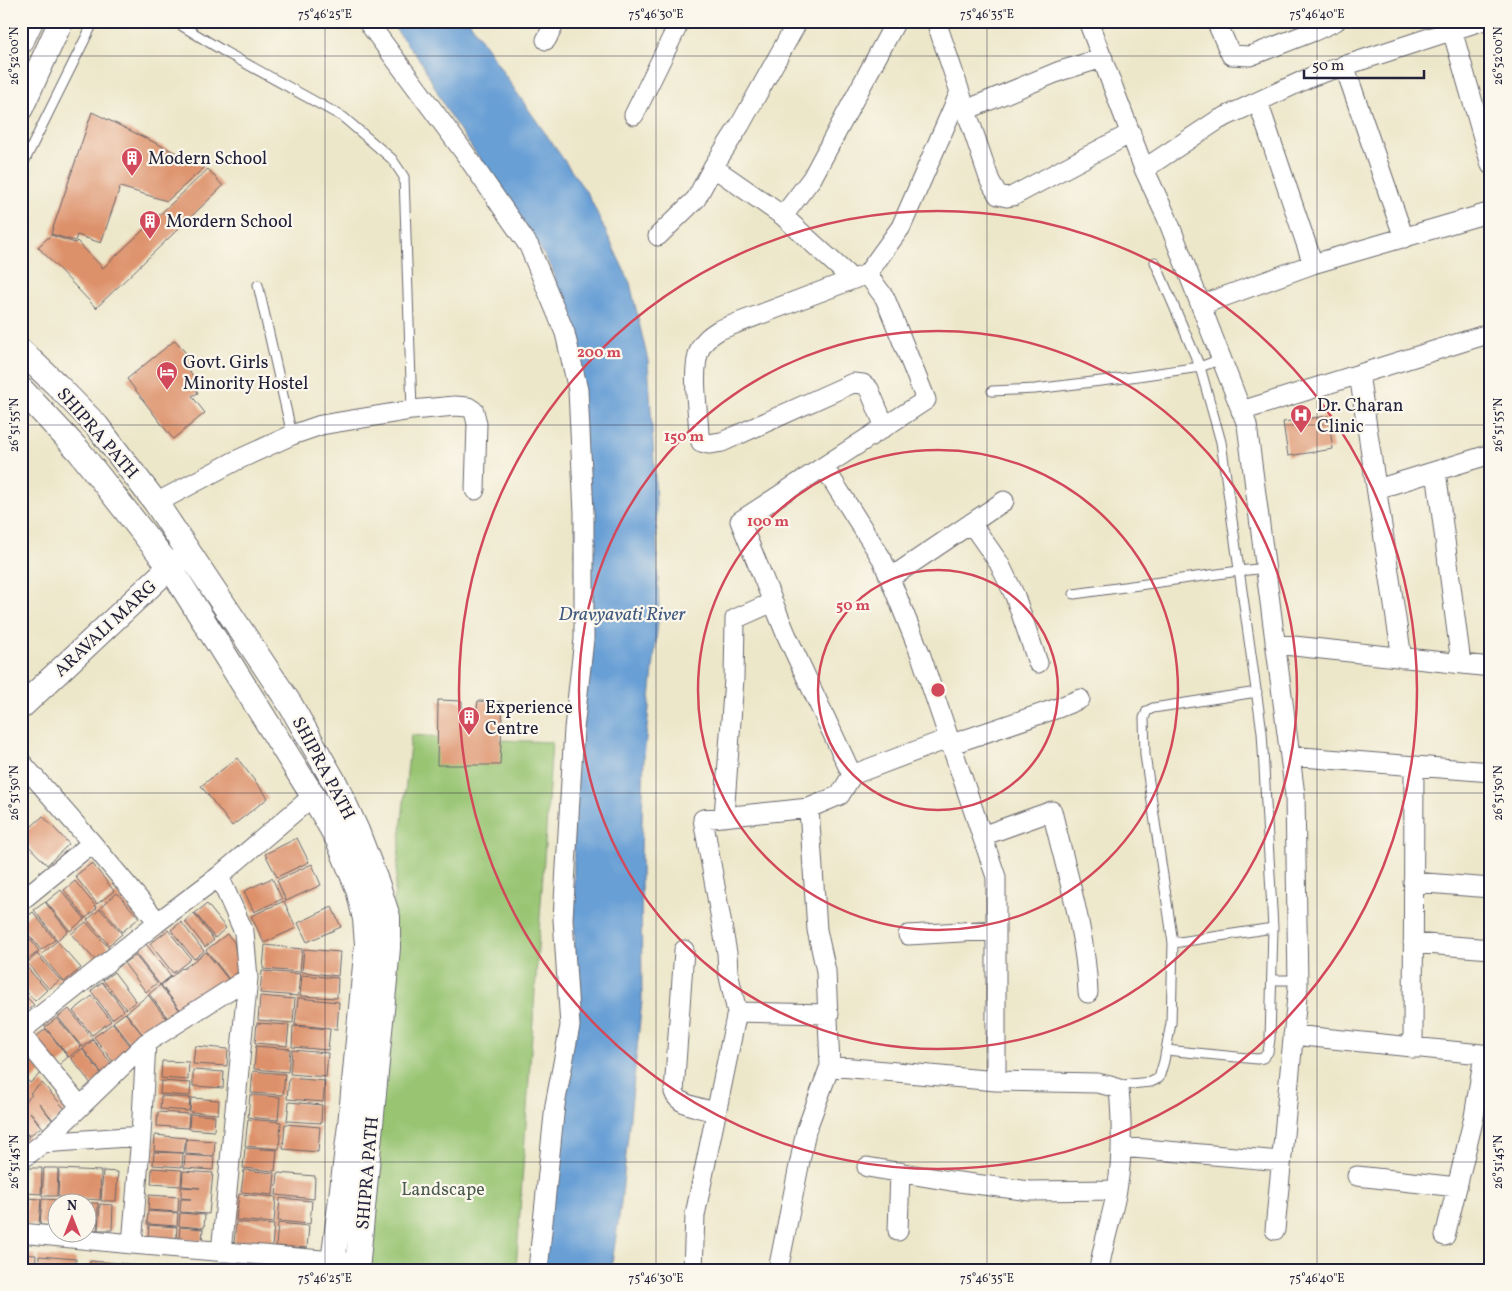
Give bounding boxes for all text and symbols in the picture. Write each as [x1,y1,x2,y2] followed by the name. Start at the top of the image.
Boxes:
[298,7,352,23] text: 75°46'25"E
[629,7,683,23] text: 75°46'30"E
[960,7,1014,23] text: 75°46'35"E
[1290,7,1344,23] text: 75°46'40"E
[7,27,23,85] text: 26°52'00"N
[1491,27,1507,85] text: 26°52'00"N
[1304,48,1424,80] scale bar
[1312,56,1344,77] text: 50 m
[120,146,144,177] building icon: Modern School
[148,147,267,172] place label: Modern School
[138,209,162,240] building icon: Mordern School
[166,210,293,235] place label: Mordern School
[577,343,621,364] text: 200 m
[183,351,308,397] place label: Govt. Girls Minority Hostel
[155,360,179,391] hotel icon: Govt. Girls Minority Hostel
[50,383,144,485] street label: SHIPRA PATH
[1317,394,1404,440] place label: Dr. Charan Clinic
[7,398,23,452] text: 26°51'55"N
[1491,398,1507,452] text: 26°51'55"N
[1289,403,1313,434] hospital icon: Dr. Charan Clinic
[664,427,704,448] text: 150 m
[747,512,790,533] text: 100 m
[49,575,163,683] street label: ARAVALI MARG
[836,596,870,617] text: 50 m
[558,602,686,628] water label: Dravyavati River
[929,681,947,699] centre of rings
[485,696,573,742] place label: Experience Centre
[457,705,481,736] building icon: Experience Centre
[285,713,360,825] street label: SHIPRA PATH
[7,765,23,821] text: 26°51'50"N
[1491,765,1507,821] text: 26°51'50"N
[351,1116,386,1231] street label: SHIPRA PATH
[7,1135,23,1189] text: 26°51'45"N
[1491,1135,1507,1189] text: 26°51'45"N
[401,1178,485,1203] park label: Landscape
[48,1194,98,1244] north arrow
[67,1197,77,1216] text: N
[298,1271,352,1287] text: 75°46'25"E
[629,1271,683,1287] text: 75°46'30"E
[960,1271,1014,1287] text: 75°46'35"E
[1290,1271,1344,1287] text: 75°46'40"E

